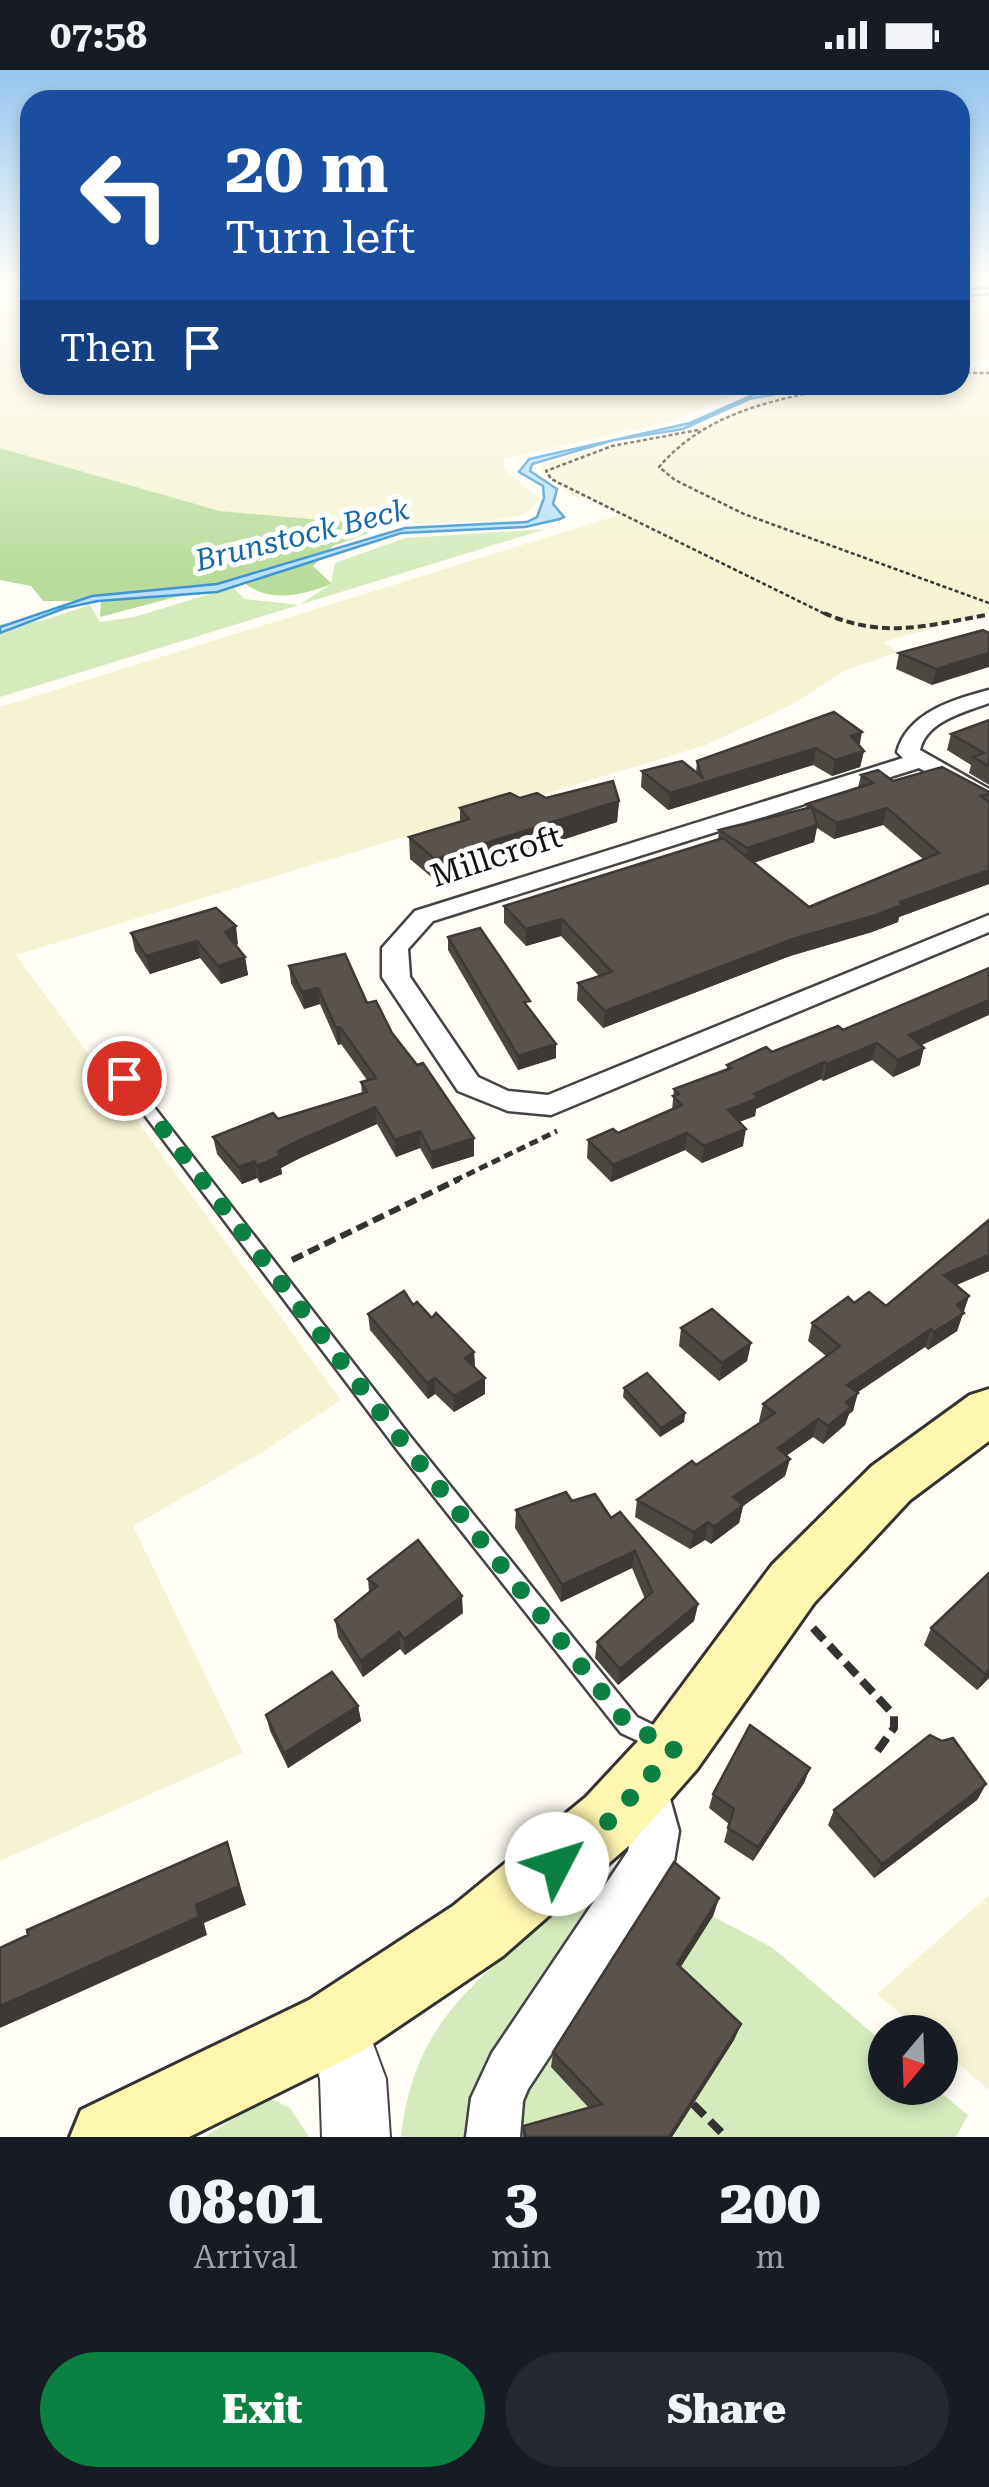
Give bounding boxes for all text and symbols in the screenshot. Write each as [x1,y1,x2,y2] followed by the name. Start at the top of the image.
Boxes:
[50,13,147,57] text: 07:58
[225,127,389,209] text: 20 m
[60,130,190,260] icon: left
[225,211,415,264] text: Turn left
[175,320,230,375] icon: arrive
[60,326,155,370] text: Then
[190,491,413,578] water label: Brunstock Beck
[426,817,566,895] street label: Millcroft
[82,1036,167,1121] pin
[97,1051,152,1106] icon: arrive
[505,1812,609,1916] position arrow
[868,2015,958,2105] north arrow
[868,2015,958,2105] map controls
[168,2167,323,2238] text: 08:01
[504,2167,538,2238] text: 3
[720,2167,821,2238] text: 200
[194,2238,298,2276] text: Arrival
[491,2238,551,2276] text: min
[756,2238,785,2276] text: m
[40,2352,485,2467] button: Exit
[505,2352,949,2467] button: Share

